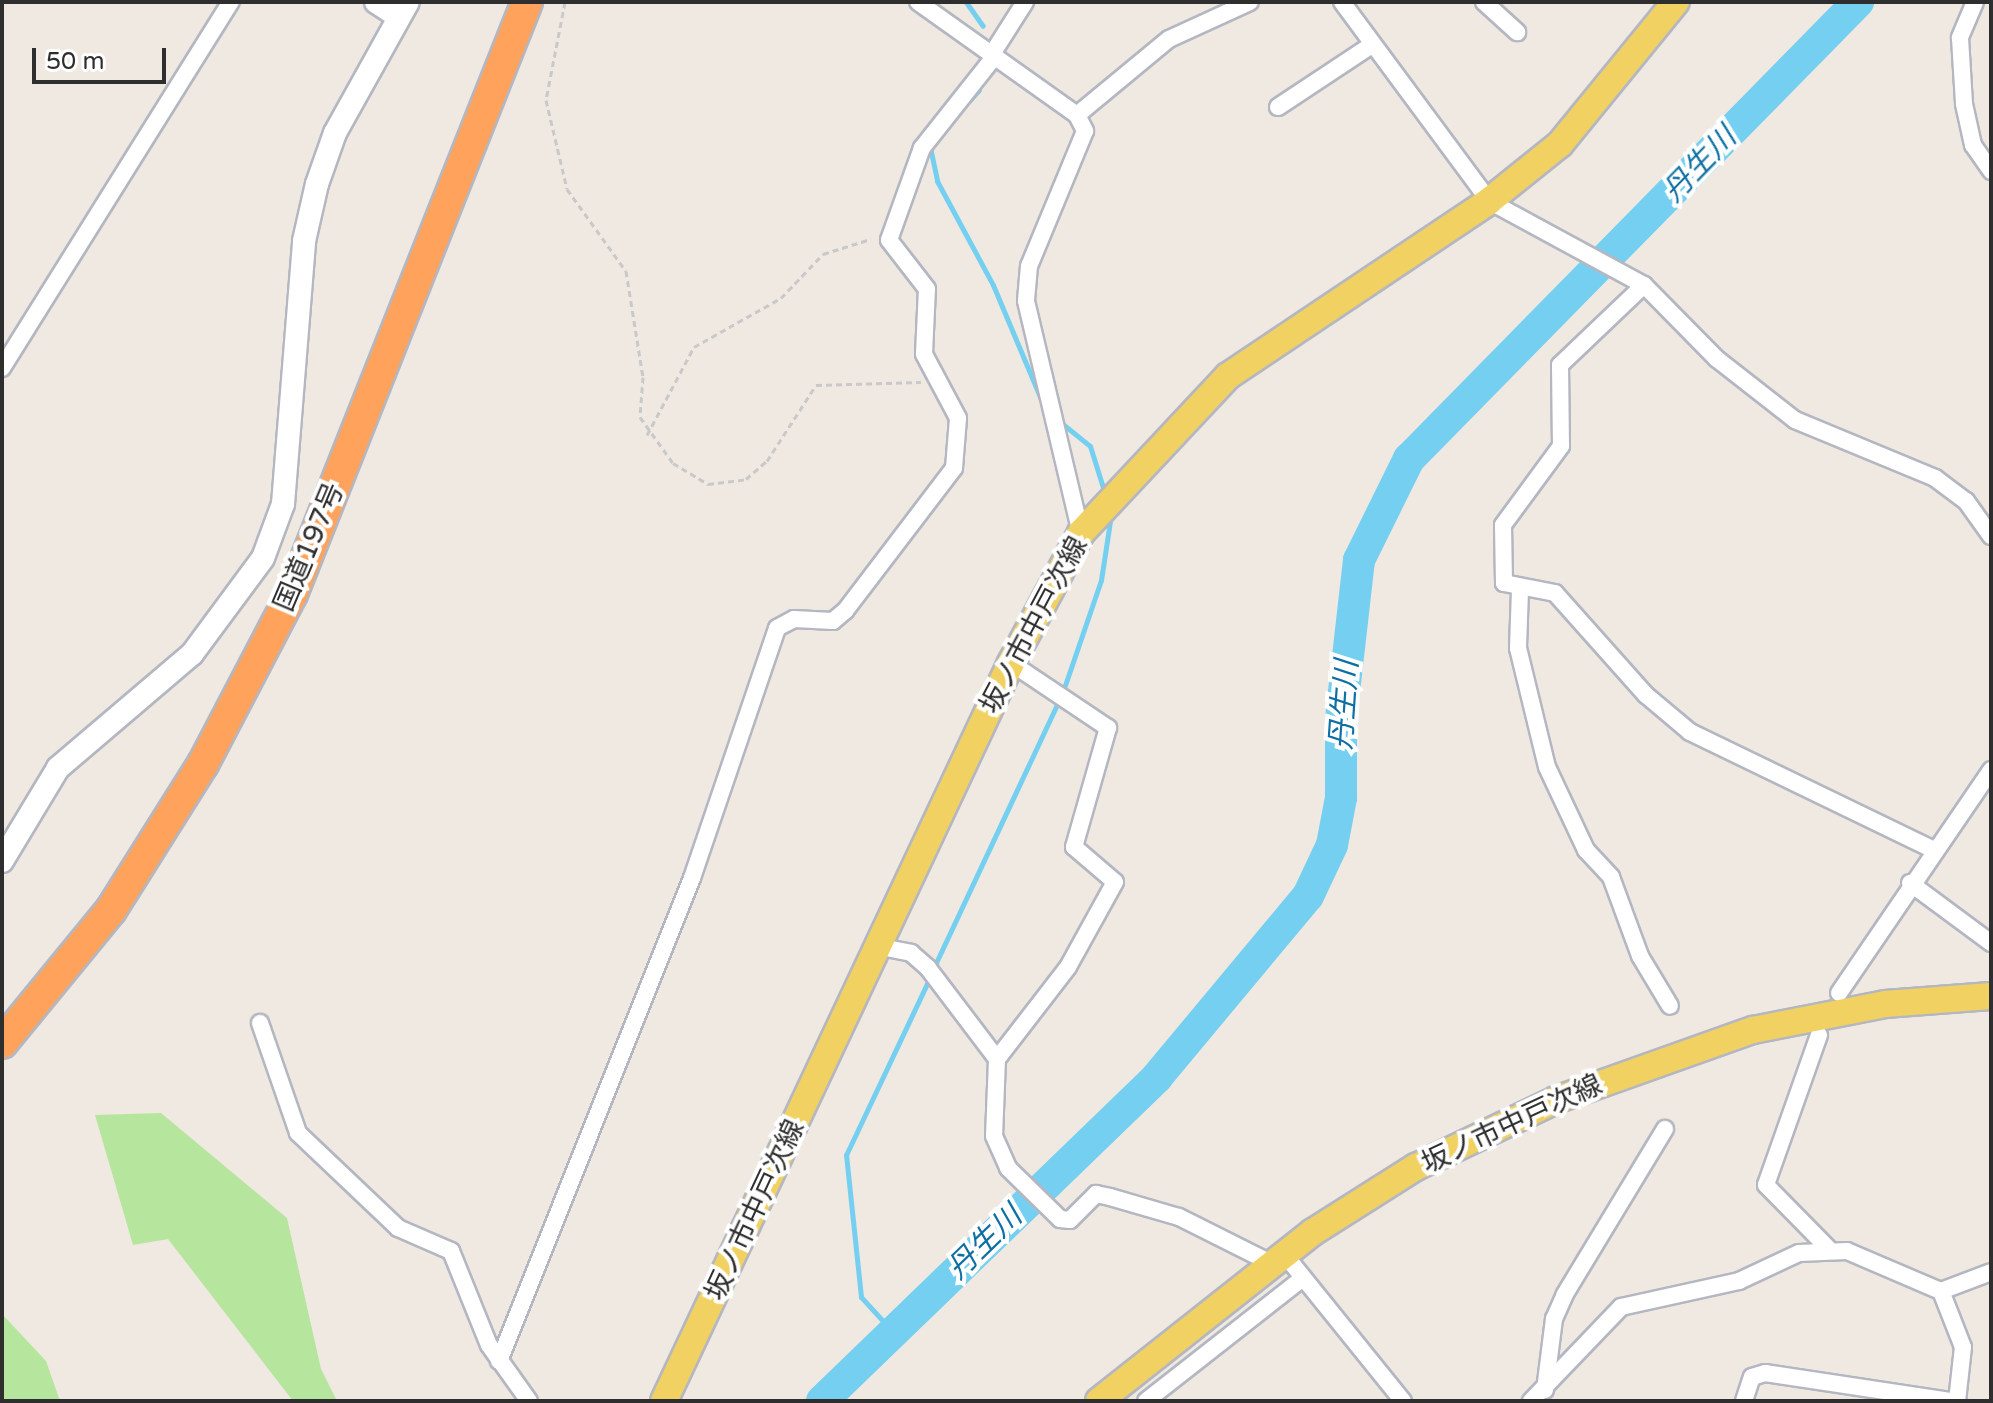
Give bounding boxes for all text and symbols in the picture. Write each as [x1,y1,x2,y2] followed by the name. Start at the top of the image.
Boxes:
[36,32,170,82] scale bar
[46,47,104,76] text: 50 m
[1656,120,1744,210] water label: 丹生川
[267,477,351,617] street label: 国道197号
[973,531,1095,719] street label: 坂ノ市中戸次線
[1324,659,1366,751] water label: 丹生川
[1416,1067,1608,1181] street label: 坂ノ市中戸次線
[698,1114,812,1306] street label: 坂ノ市中戸次線
[940,1199,1030,1287] water label: 丹生川

